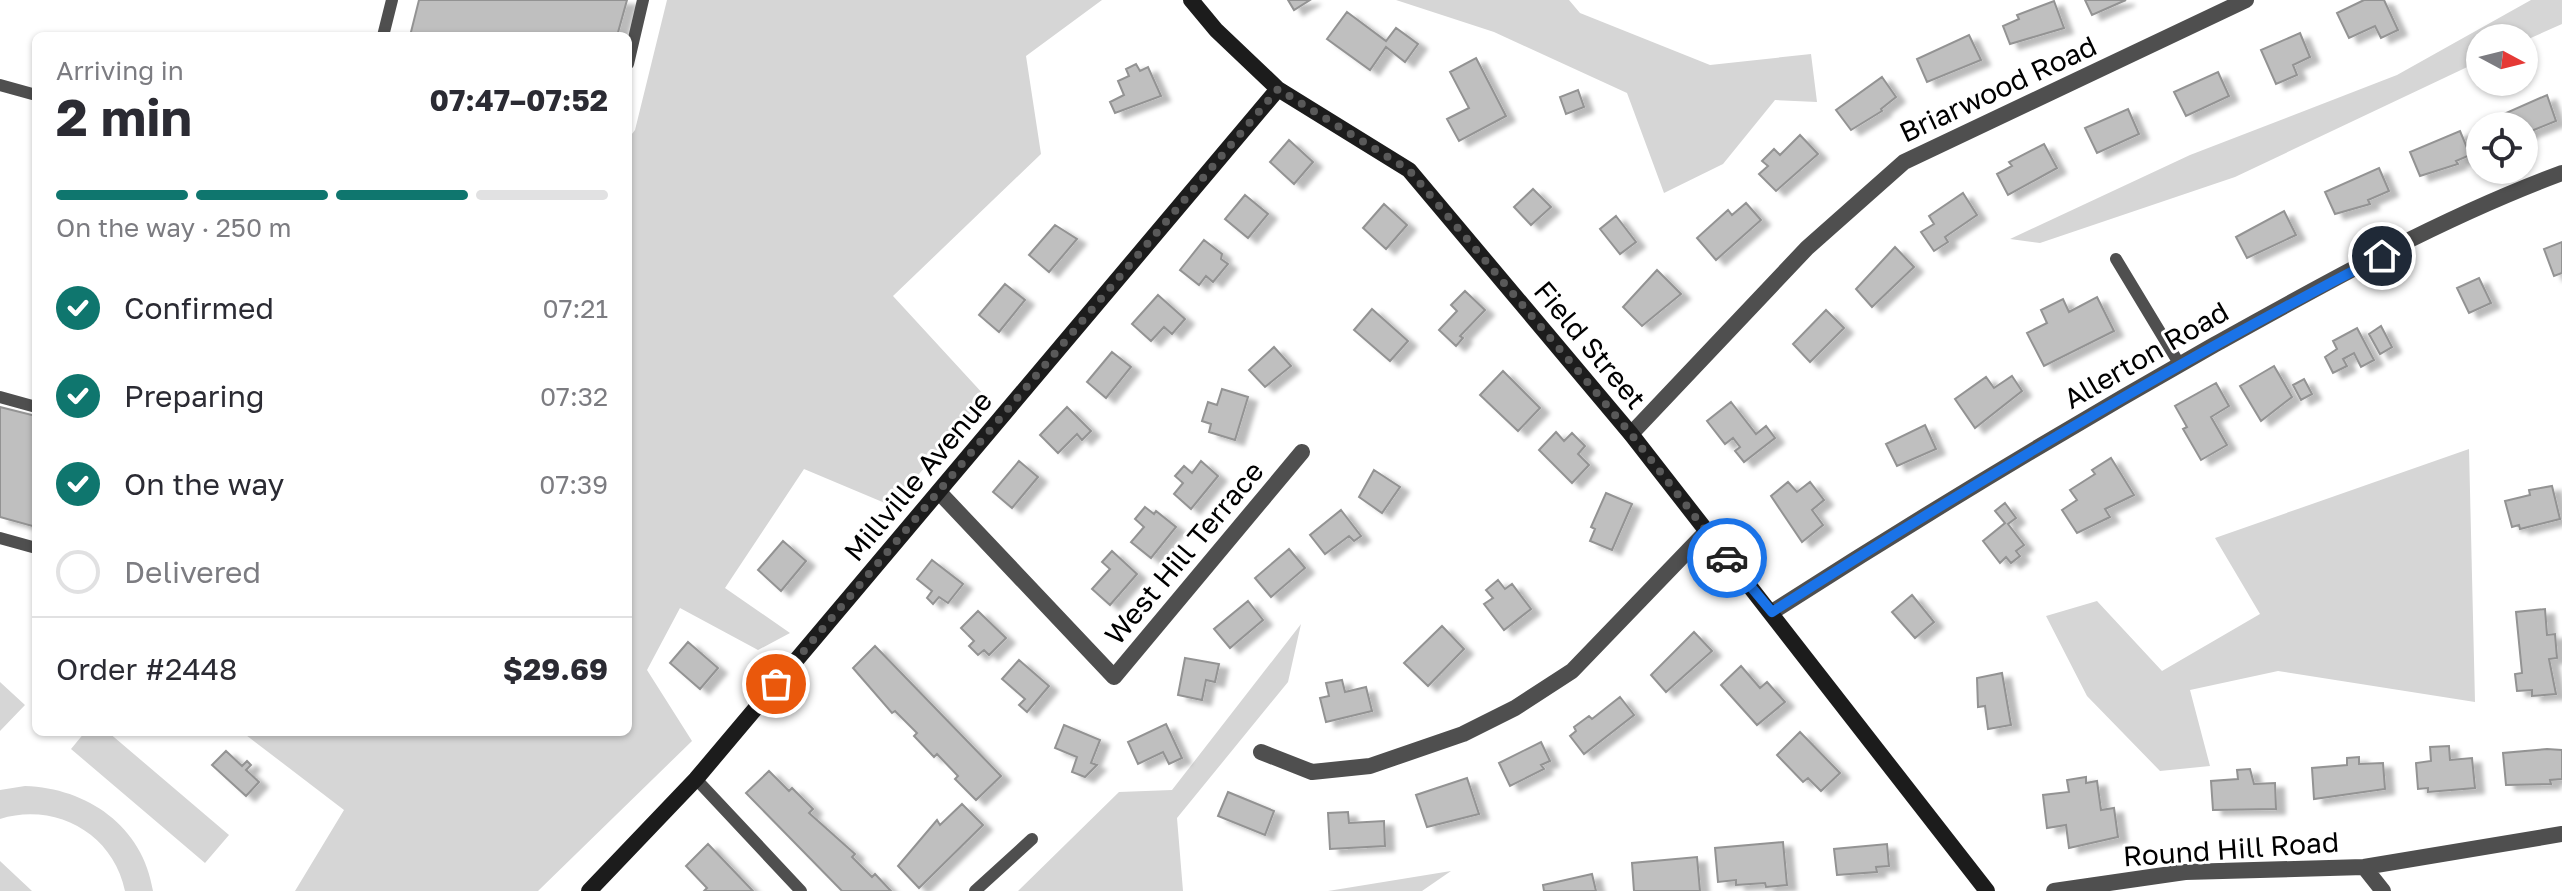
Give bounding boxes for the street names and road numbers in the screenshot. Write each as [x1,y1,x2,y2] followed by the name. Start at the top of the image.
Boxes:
[1894,29,2101,149] street label: Briarwood Road
[1528,274,1653,415] street label: Field Street
[2058,294,2234,415] street label: Allerton Road
[837,384,998,567] street label: Millville Avenue
[1097,454,1270,651] street label: West Hill Terrace
[2122,824,2340,873] street label: Round Hill Road

